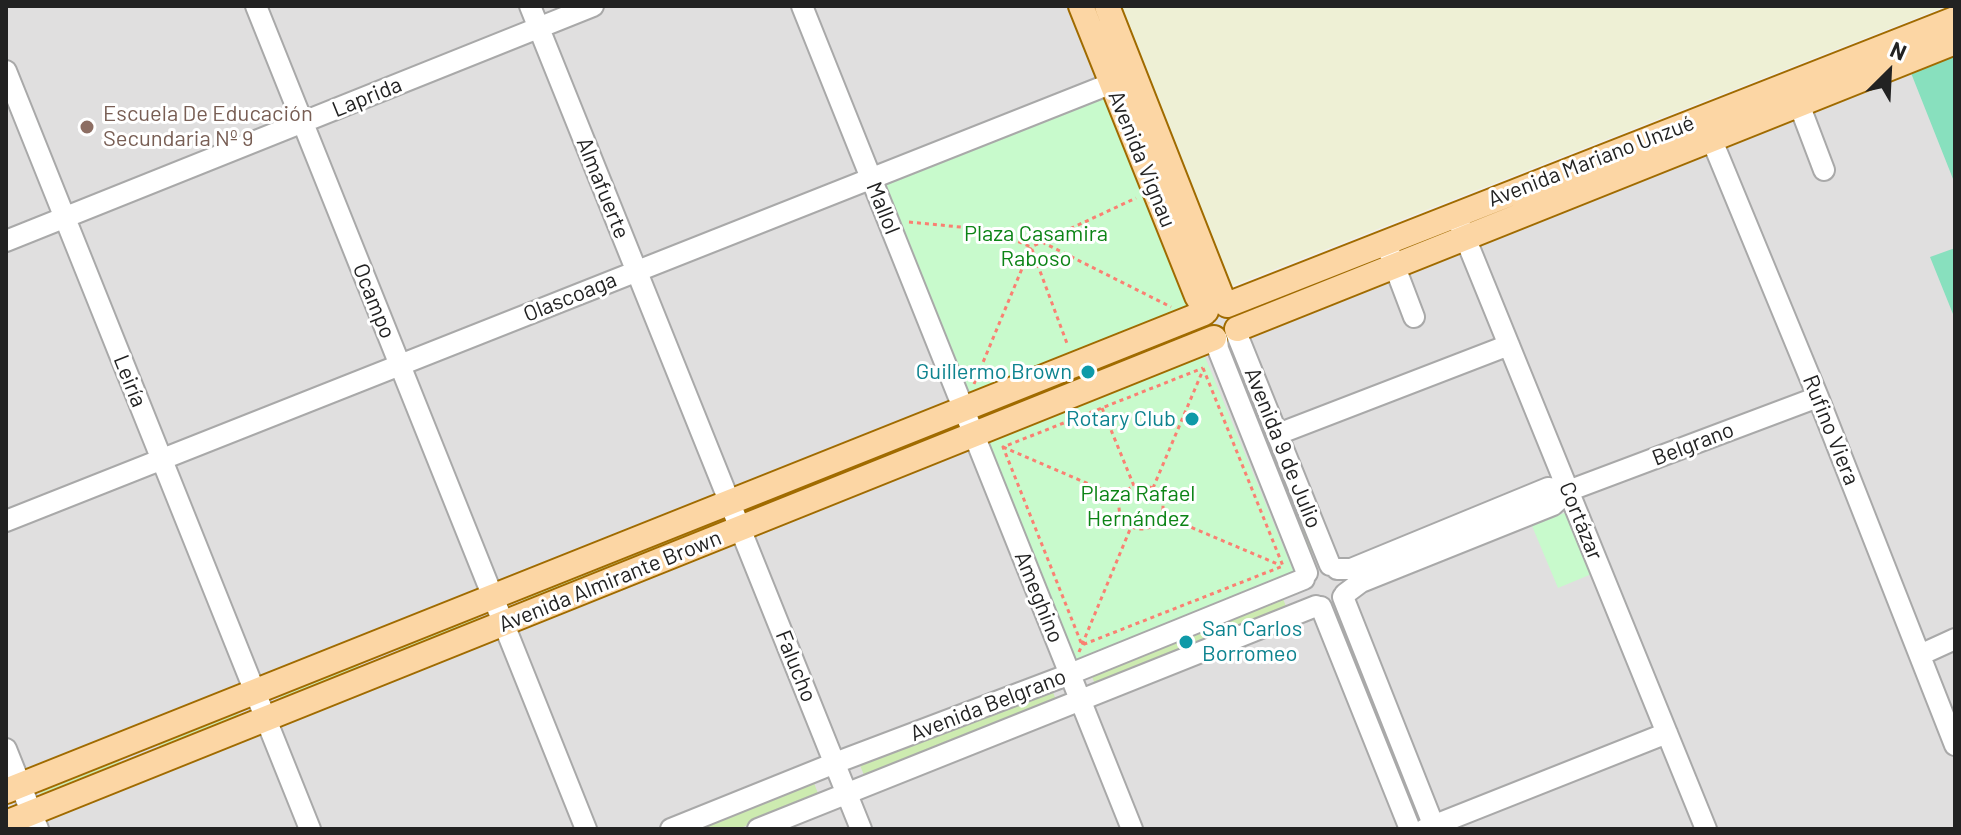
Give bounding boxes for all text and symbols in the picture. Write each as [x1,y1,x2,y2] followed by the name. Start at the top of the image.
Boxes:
[1849,32,1929,112] north arrow
[1887,35,1911,65] text: N
[328,71,406,123] street label: Laprida
[1103,87,1181,231] street label: Avenida Vignau
[103,101,313,152] place label: Escuela De Educación Secundaria Nº 9
[1484,109,1698,213] street label: Avenida Mariano Unzué
[78,118,96,136] marker: Escuela De Educación Secundaria Nº 9
[571,134,635,242] street label: Almafuerte
[861,178,905,238] street label: Mallol
[964,221,1108,272] park label: Plaza Casamira Raboso
[347,260,401,342] street label: Ocampo
[520,266,620,328] street label: Olascoaga
[108,351,152,411] street label: Leiría
[916,359,1072,385] place label: Guillermo Brown
[1079,363,1097,381] marker: Guillermo Brown
[1239,364,1327,532] street label: Avenida 9 de Julio
[1797,371,1865,489] street label: Rufino Viera
[1066,406,1176,432] place label: Rotary Club
[1183,410,1201,428] marker: Rotary Club
[1648,416,1738,472] street label: Belgrano
[1553,478,1609,564] street label: Cortázar
[1081,481,1195,532] park label: Plaza Rafael Hernández
[495,524,725,638] street label: Avenida Almirante Brown
[1009,548,1069,646] street label: Ameghino
[1202,616,1302,668] place label: San Carlos Borromeo
[770,626,822,706] street label: Falucho
[1177,633,1195,651] marker: San Carlos Borromeo
[906,663,1070,747] street label: Avenida Belgrano

